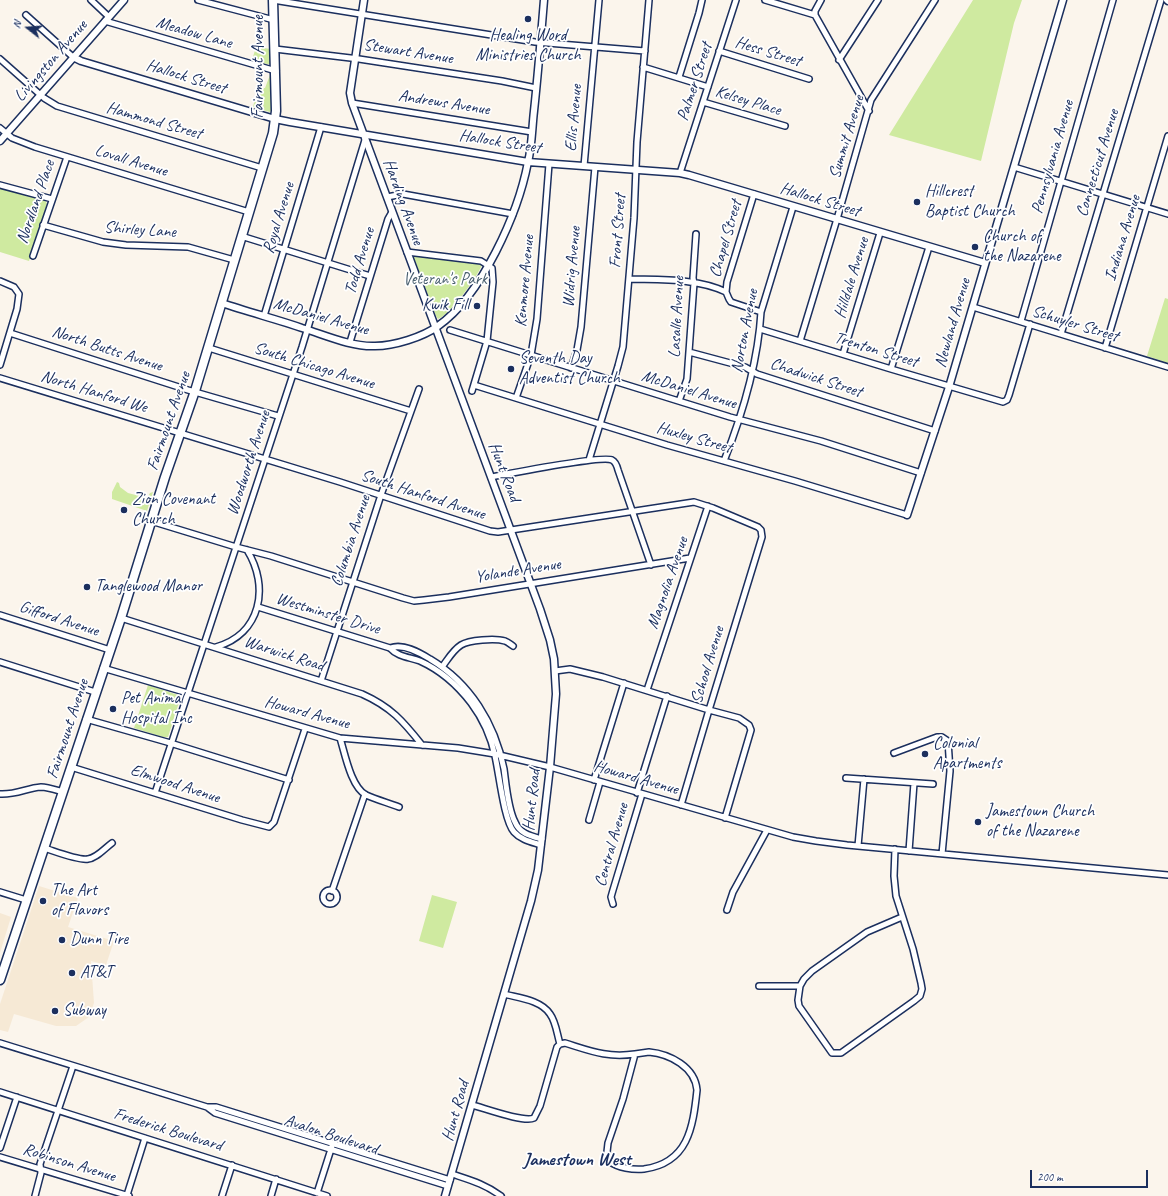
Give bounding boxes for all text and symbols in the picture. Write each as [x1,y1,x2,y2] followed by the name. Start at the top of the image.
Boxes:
[8,8,48,48] north arrow
[154,12,234,54] street label: Meadow Lane
[523,14,533,24] marker: Healing Word Ministries Church
[249,15,269,119] street label: Fairmount Avenue
[10,16,92,106] street label: Livingston Avenue
[9,19,24,30] text: N
[475,26,581,66] place label: Healing Word Ministries Church
[733,32,803,72] street label: Hess Street
[362,35,454,69] street label: Stewart Avenue
[673,40,717,124] street label: Palmer Street
[144,55,228,99] street label: Hallock Street
[713,81,783,121] street label: Kelsey Place
[561,84,587,152] street label: Ellis Avenue
[397,86,491,120] street label: Andrews Avenue
[825,93,869,181] street label: Summit Avenue
[104,98,204,144] street label: Hammond Street
[1027,98,1079,216] street label: Pennsylvania Avenue
[1072,107,1124,219] street label: Connecticut Avenue
[458,125,542,159] street label: Hallock Street
[92,140,170,182] street label: Lovall Avenue
[378,156,428,248] street label: Harding Avenue
[12,158,60,246] street label: Nordland Place
[778,178,862,222] street label: Hallock Street
[259,180,299,256] street label: Royal Avenue
[925,182,1015,222] place label: Hillcrest Baptist Church
[605,193,631,269] street label: Front Street
[1100,193,1146,283] street label: Indiana Avenue
[912,197,922,207] marker: Hillcrest Baptist Church
[705,198,747,280] street label: Chapel Street
[103,217,177,243] street label: Shirley Lane
[340,225,380,297] street label: Todd Avenue
[558,226,586,308] street label: Widrig Avenue
[983,227,1061,267] place label: Church of the Nazarene
[511,234,539,328] street label: Kenmore Avenue
[830,235,874,321] street label: Hilldale Avenue
[970,242,980,252] marker: Church of the Nazarene
[403,270,487,290] park label: Veteran's Park
[665,276,689,358] street label: Lasalle Avenue
[931,276,975,370] street label: Newland Avenue
[727,287,763,375] street label: Norton Avenue
[271,294,371,340] street label: McDaniel Avenue
[422,296,469,316] place label: Kwik Fill
[472,301,482,311] marker: Kwik Fill
[1029,301,1121,347] street label: Schuyler Street
[49,322,165,376] street label: North Butts Avenue
[832,328,920,372] street label: Trenton Street
[251,338,377,394] street label: South Chicago Avenue
[519,349,620,389] place label: Seventh Day Adventist Church
[767,354,865,402] street label: Chadwick Street
[506,364,516,374] marker: Seventh Day Adventist Church
[38,366,150,418] street label: North Hanford We
[639,366,739,414] street label: McDaniel Avenue
[143,369,195,473] street label: Fairmount Avenue
[223,408,275,518] street label: Woodworth Avenue
[654,418,734,458] street label: Huxley Street
[483,440,525,504] street label: Hunt Road
[358,465,488,525] street label: South Hanford Avenue
[132,490,215,530] place label: Zion Covenant Church
[327,493,375,589] street label: Columbia Avenue
[119,505,129,515] marker: Zion Covenant Church
[643,534,693,632] street label: Magnolia Avenue
[474,554,562,588] street label: Yolande Avenue
[95,577,202,597] place label: Tanglewood Manor
[82,582,92,592] marker: Tanglewood Manor
[274,589,382,639] street label: Westminster Drive
[17,597,101,641] street label: Gifford Avenue
[687,624,729,706] street label: School Avenue
[241,631,327,677] street label: Warwick Road
[42,677,94,781] street label: Fairmount Avenue
[121,689,192,729] place label: Pet Animal Hospital Inc
[262,692,352,734] street label: Howard Avenue
[108,704,118,714] marker: Pet Animal Hospital Inc
[933,734,1001,774] place label: Colonial Apartments
[920,749,930,759] marker: Colonial Apartments
[591,756,681,800] street label: Howard Avenue
[128,760,222,808] street label: Elmwood Avenue
[519,768,545,832] street label: Hunt Road
[590,801,634,889] street label: Central Avenue
[986,802,1094,842] place label: Jamestown Church of the Nazarene
[973,817,983,827] marker: Jamestown Church of the Nazarene
[51,881,108,921] place label: The Art of Flavors
[38,896,48,906] marker: The Art of Flavors
[70,930,128,950] place label: Dunn Tire
[57,935,67,945] marker: Dunn Tire
[80,963,113,983] place label: AT&T
[67,968,77,978] marker: AT&T
[63,1001,106,1021] place label: Subway
[50,1006,60,1016] marker: Subway
[438,1079,474,1143] street label: Hunt Road
[111,1104,225,1156] street label: Frederick Boulevard
[282,1110,380,1160] street label: Avalon Boulevard
[20,1139,118,1187] street label: Robinson Avenue
[523,1149,631,1171] district label: Jamestown West
[1032,1162,1150,1188] scale bar
[1037,1169,1063,1185] text: 200 m

